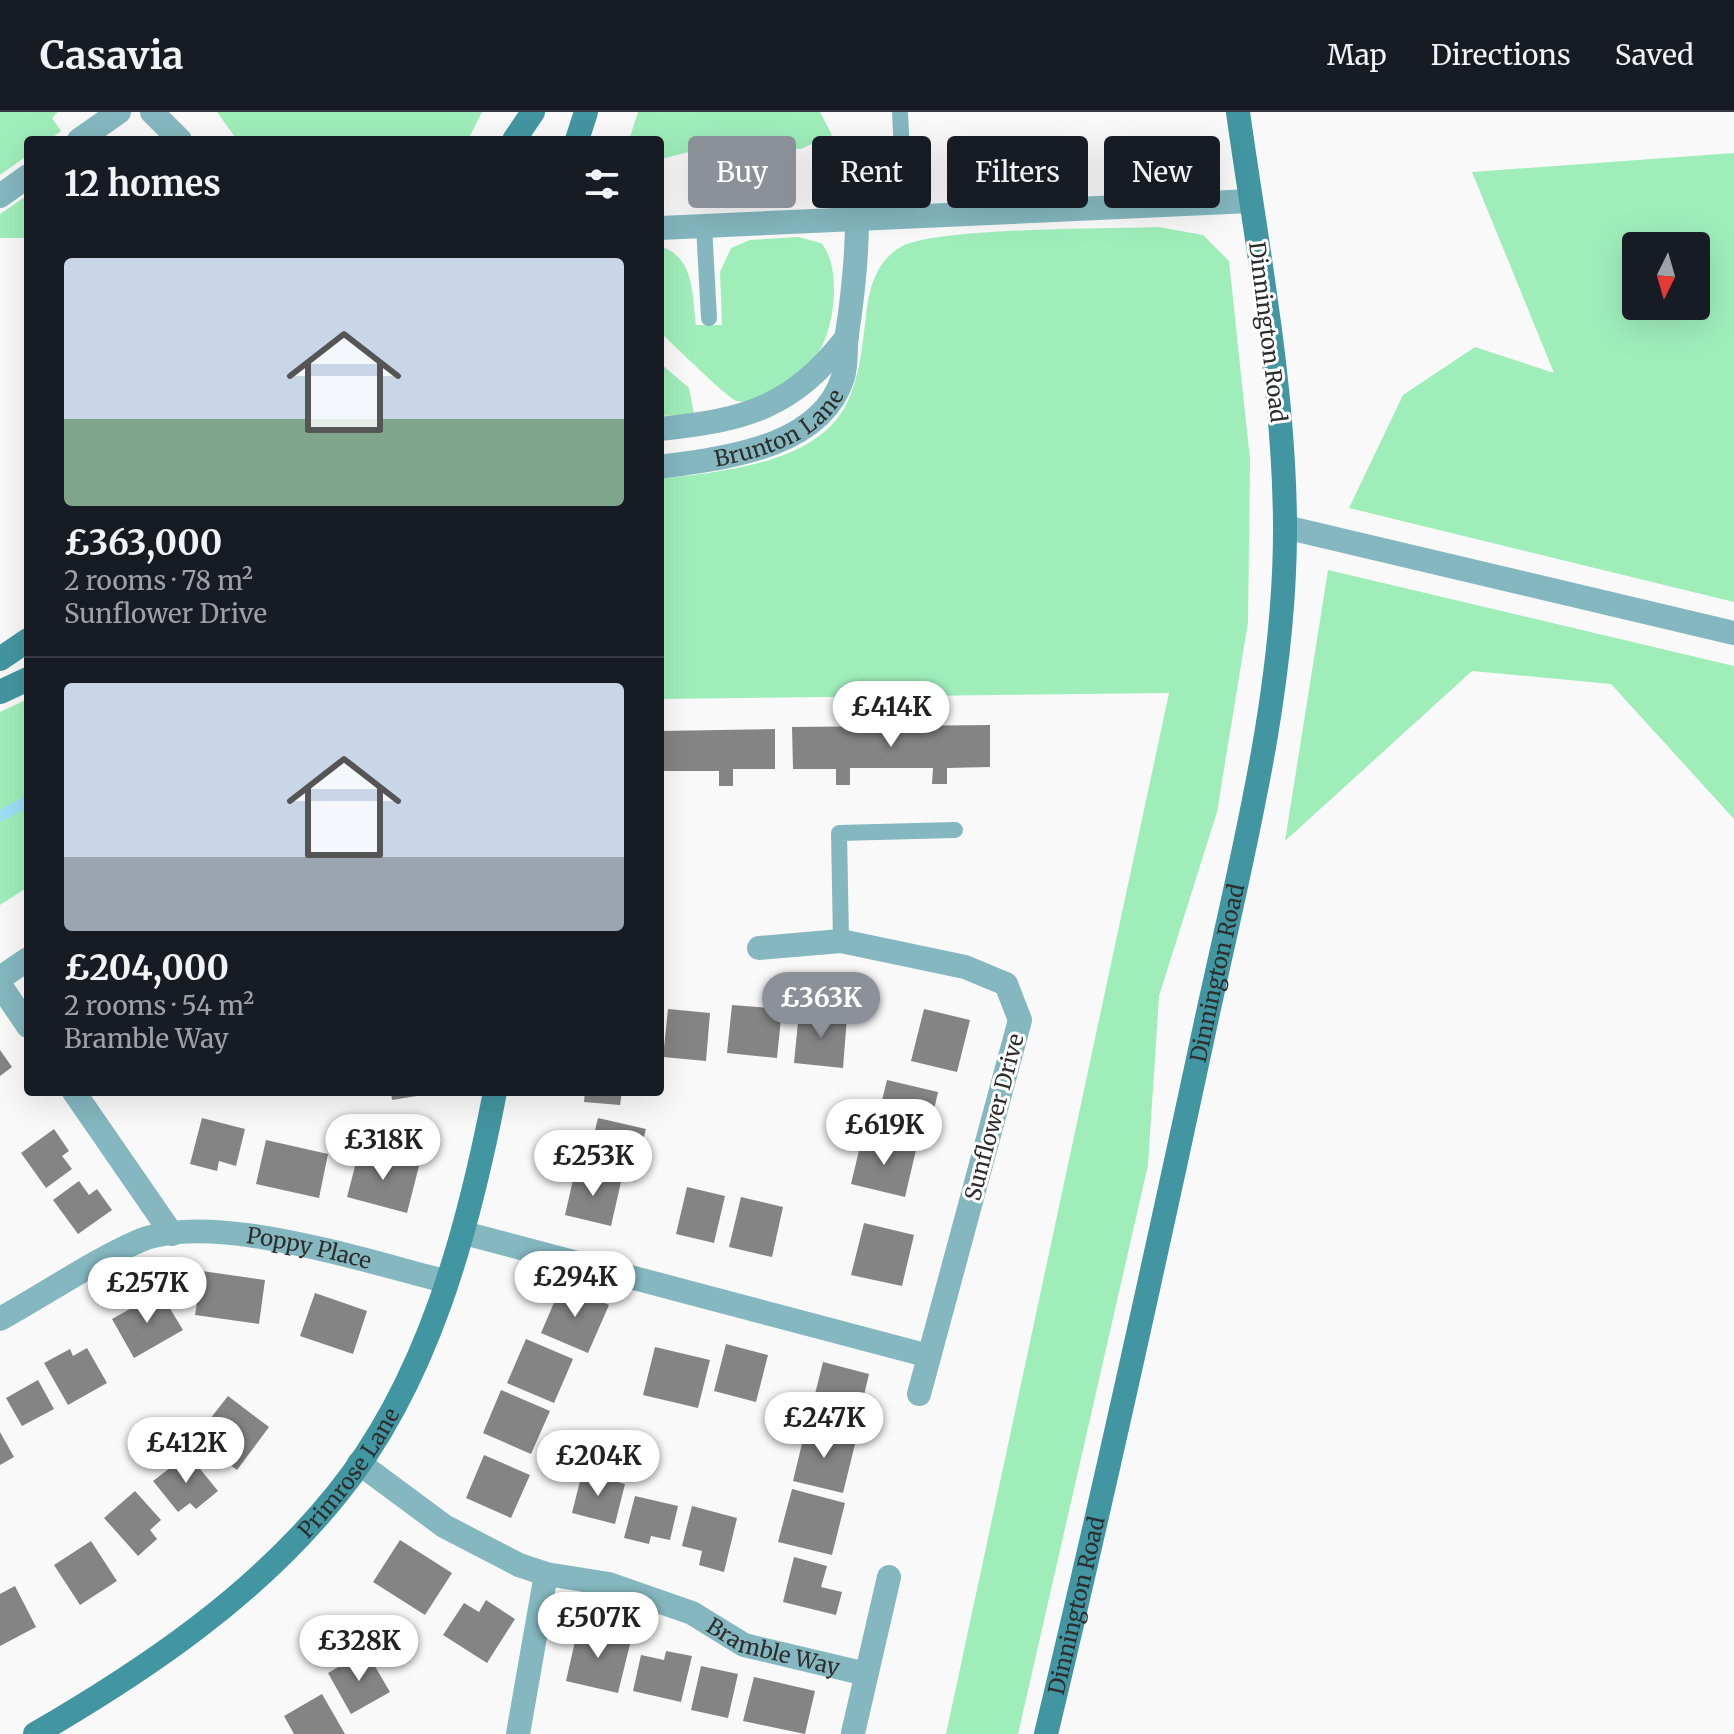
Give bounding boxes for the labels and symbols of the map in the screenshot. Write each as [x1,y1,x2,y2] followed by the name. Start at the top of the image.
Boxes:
[1622,232,1710,320] north arrow
[1243,240,1293,424] street label: Dinnington Road
[712,384,850,473] street label: Brunton Lane
[835,681,947,749] pin: £414K
[1184,881,1250,1065] street label: Dinnington Road
[765,972,877,1040] pin: £363K
[958,1030,1030,1204] street label: Sunflower Drive
[828,1099,940,1167] pin: £619K
[327,1114,439,1182] pin: £318K
[537,1130,649,1198] pin: £253K
[245,1221,374,1275] street label: Poppy Place
[519,1251,631,1319] pin: £294K
[91,1257,203,1325] pin: £257K
[768,1392,880,1460] pin: £247K
[292,1403,405,1544] street label: Primrose Lane
[130,1417,242,1485] pin: £412K
[542,1430,654,1498] pin: £204K
[1042,1514,1111,1697] street label: Dinnington Road
[542,1592,654,1660] pin: £507K
[701,1611,843,1681] street label: Bramble Way
[303,1615,415,1683] pin: £328K

